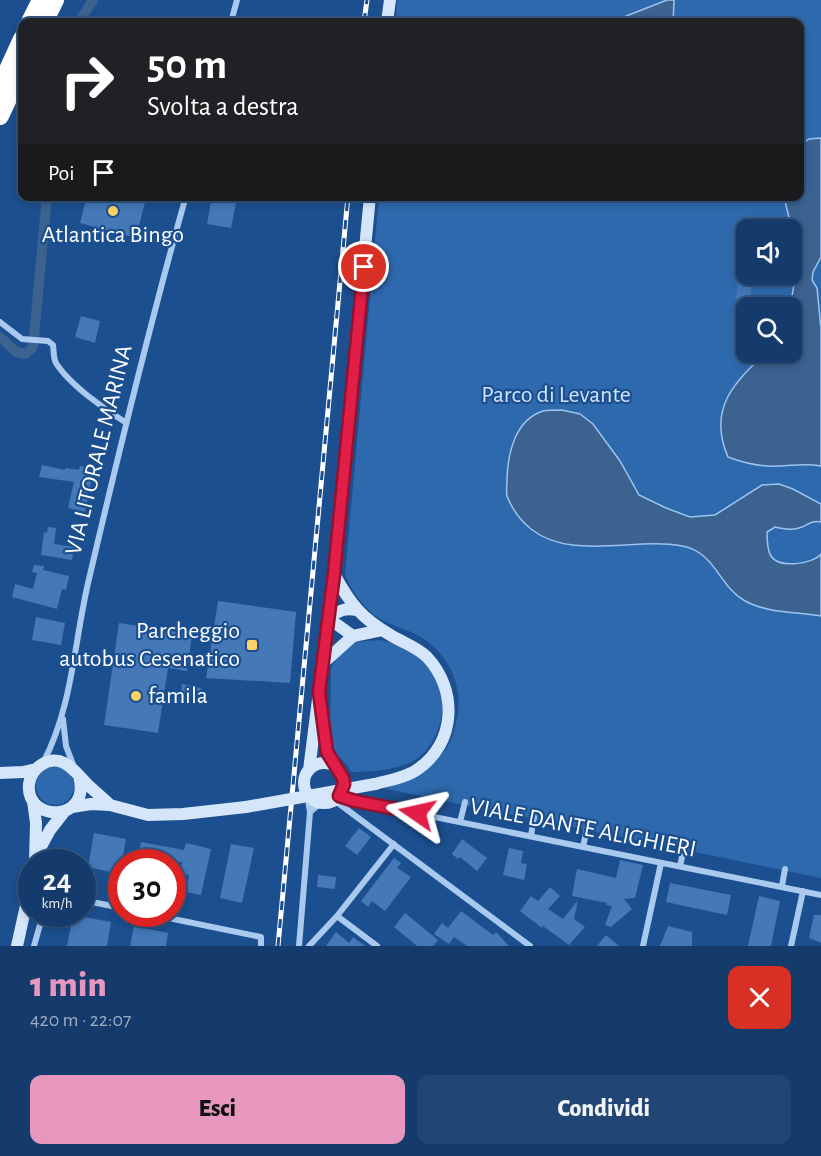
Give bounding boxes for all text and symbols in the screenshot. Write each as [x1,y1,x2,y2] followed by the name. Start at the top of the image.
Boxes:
[48,42,126,120] icon: right
[147,44,227,86] text: 50 m
[147,93,299,120] text: Svolta a destra
[87,156,120,189] icon: arrive
[48,162,75,184] text: Poi
[106,204,120,218] marker: Atlantica Bingo
[736,219,802,363] map controls
[736,219,802,285] button: sound
[42,223,184,247] place label: Atlantica Bingo
[338,241,389,292] pin
[347,250,380,283] icon: arrive
[736,297,802,363] button: search
[61,342,137,557] street label: VIA LITORALE MARINA
[481,383,631,407] park label: Parco di Levante
[59,619,240,671] place label: Parcheggio autobus Cesenatico
[245,638,259,652] marker: Parcheggio autobus Cesenatico
[148,684,208,708] place label: famila
[129,689,143,703] marker: famila
[385,781,449,845] position arrow
[468,794,698,862] street label: VIALE DANTE ALIGHIERI
[108,849,186,927] speed limit sign: 30
[42,866,72,896] text: 24
[42,896,72,911] text: km/h
[728,966,791,1029] button: close
[30,967,107,1003] text: 1 min
[30,1010,131,1030] text: 420 m · 22:07
[30,1075,405,1144] button: Esci
[417,1075,791,1144] button: Condividi

